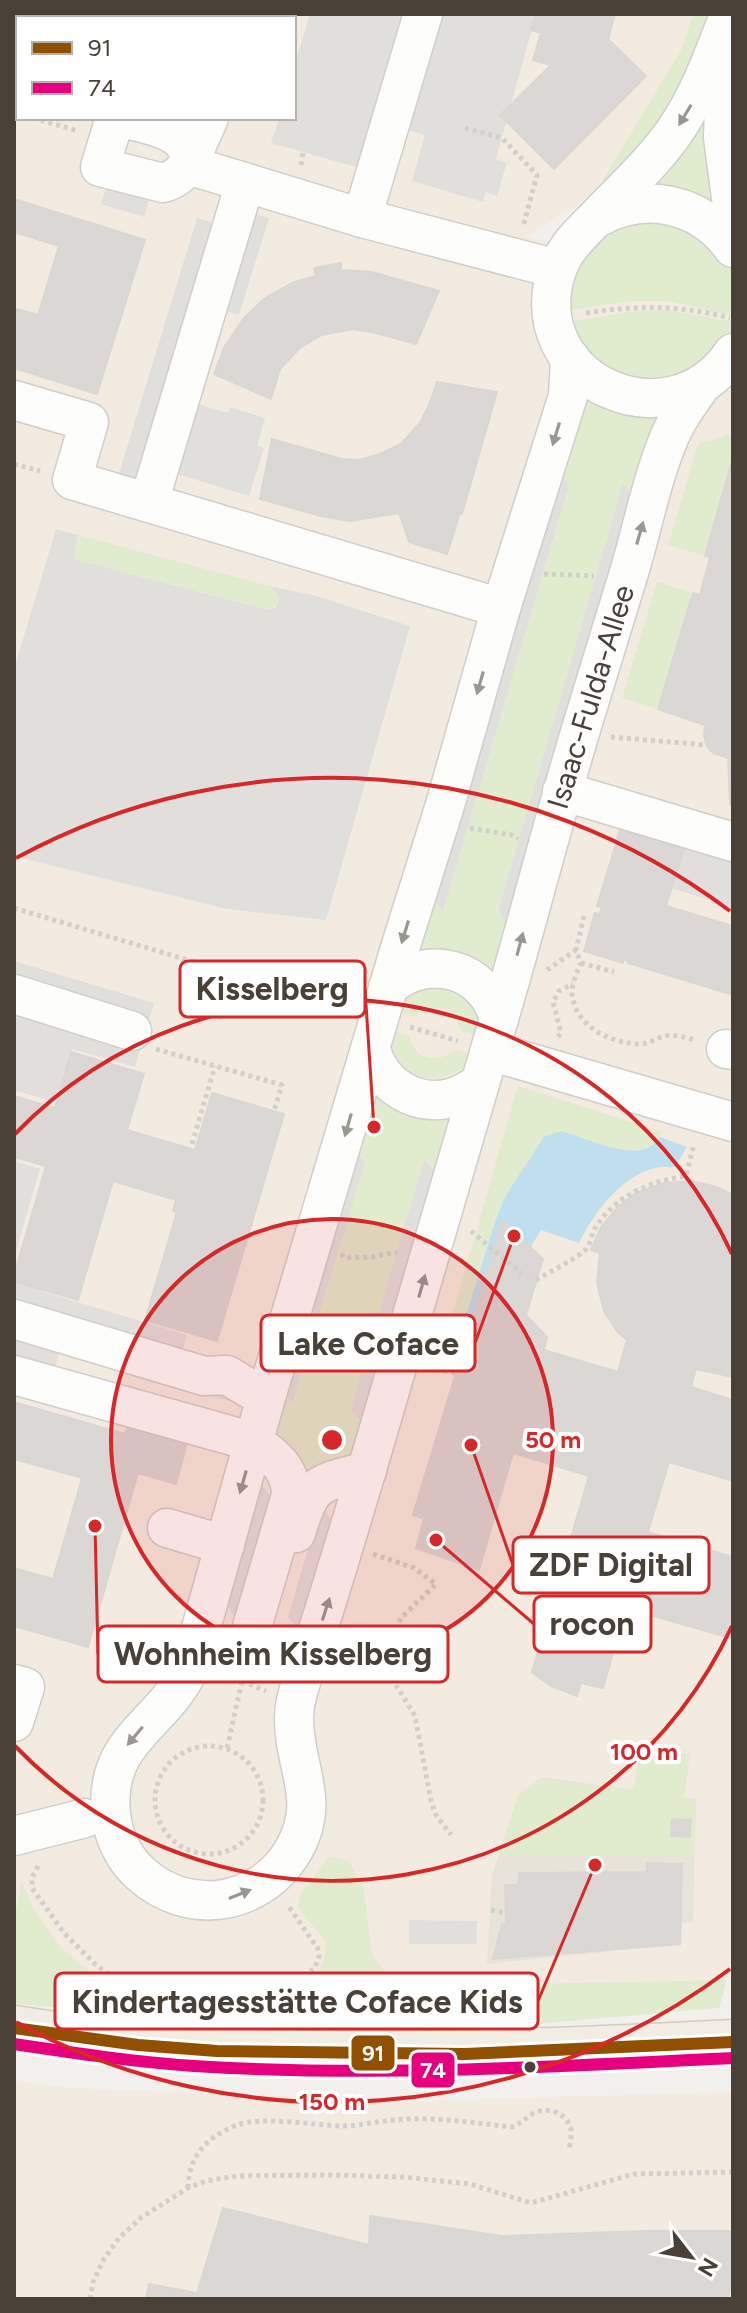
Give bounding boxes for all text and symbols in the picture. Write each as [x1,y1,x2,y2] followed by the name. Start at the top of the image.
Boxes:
[16,16,296,120] legend
[88,33,112,62] text: 91
[88,73,116,102] text: 74
[678,103,692,126] one-way arrow
[549,423,562,447] one-way arrow
[634,520,647,544] one-way arrow
[539,580,642,813] street label: Isaac-Fulda-Allee
[473,671,486,695] one-way arrow
[398,920,411,944] one-way arrow
[514,931,526,956] one-way arrow
[180,961,365,1017] callout: Kisselberg
[195,970,349,1008] text: Kisselberg
[342,1113,354,1138] one-way arrow
[416,1274,428,1299] one-way arrow
[261,1315,475,1371] callout: Lake Coface
[277,1325,459,1363] text: Lake Coface
[525,1425,581,1454] text: 50 m
[318,1426,346,1454] centre of rings
[236,1470,249,1494] one-way arrow
[513,1537,709,1593] callout: ZDF Digital
[529,1546,693,1584] text: ZDF Digital
[320,1596,332,1620] one-way arrow
[534,1596,651,1652] callout: rocon
[550,1605,634,1643] text: rocon
[98,1626,448,1682] callout: Wohnheim Kisselberg
[114,1635,432,1673] text: Wohnheim Kisselberg
[127,1726,144,1746] one-way arrow
[610,1737,678,1766] text: 100 m
[228,1887,252,1900] one-way arrow
[55,1973,538,2029] callout: Kindertagesstätte Coface Kids
[71,1983,523,2021] text: Kindertagesstätte Coface Kids
[350,2034,396,2072] line badge: 91
[362,2040,384,2067] text: 91
[410,2051,456,2089] line badge: 74
[420,2057,446,2084] text: 74
[522,2059,538,2075] unlabelled marker
[299,2087,365,2116] text: 150 m
[651,2217,731,2297] north arrow
[692,2253,724,2281] text: N

